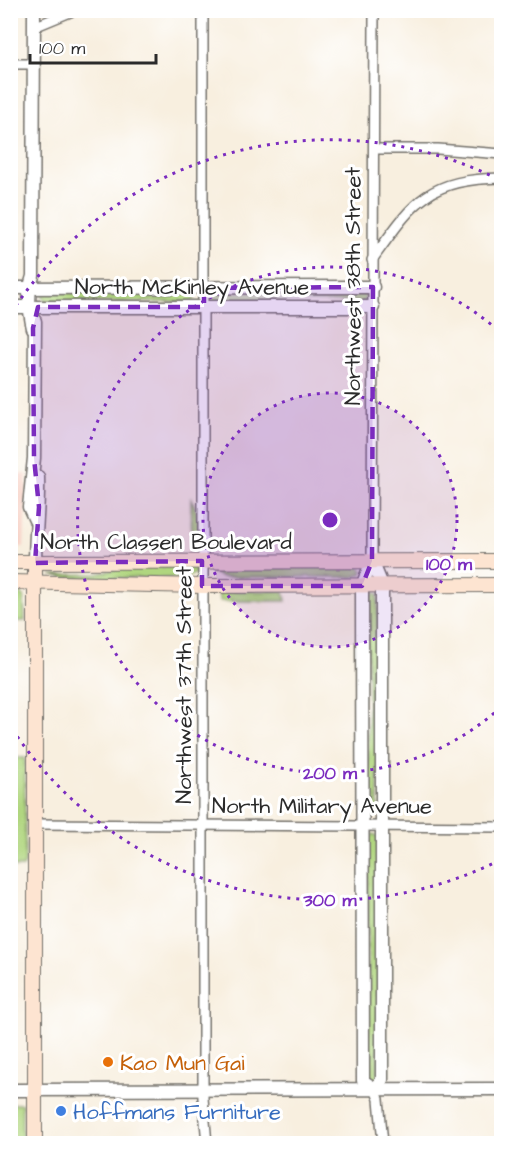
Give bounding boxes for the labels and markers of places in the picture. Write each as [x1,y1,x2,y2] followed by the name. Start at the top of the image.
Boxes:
[320,510,340,530] centre of rings
[120,1048,245,1079] place label: Kao Mun Gai
[101,1055,115,1069] marker: Kao Mun Gai
[73,1097,281,1128] place label: Hoffmans Furniture
[54,1104,68,1118] marker: Hoffmans Furniture

